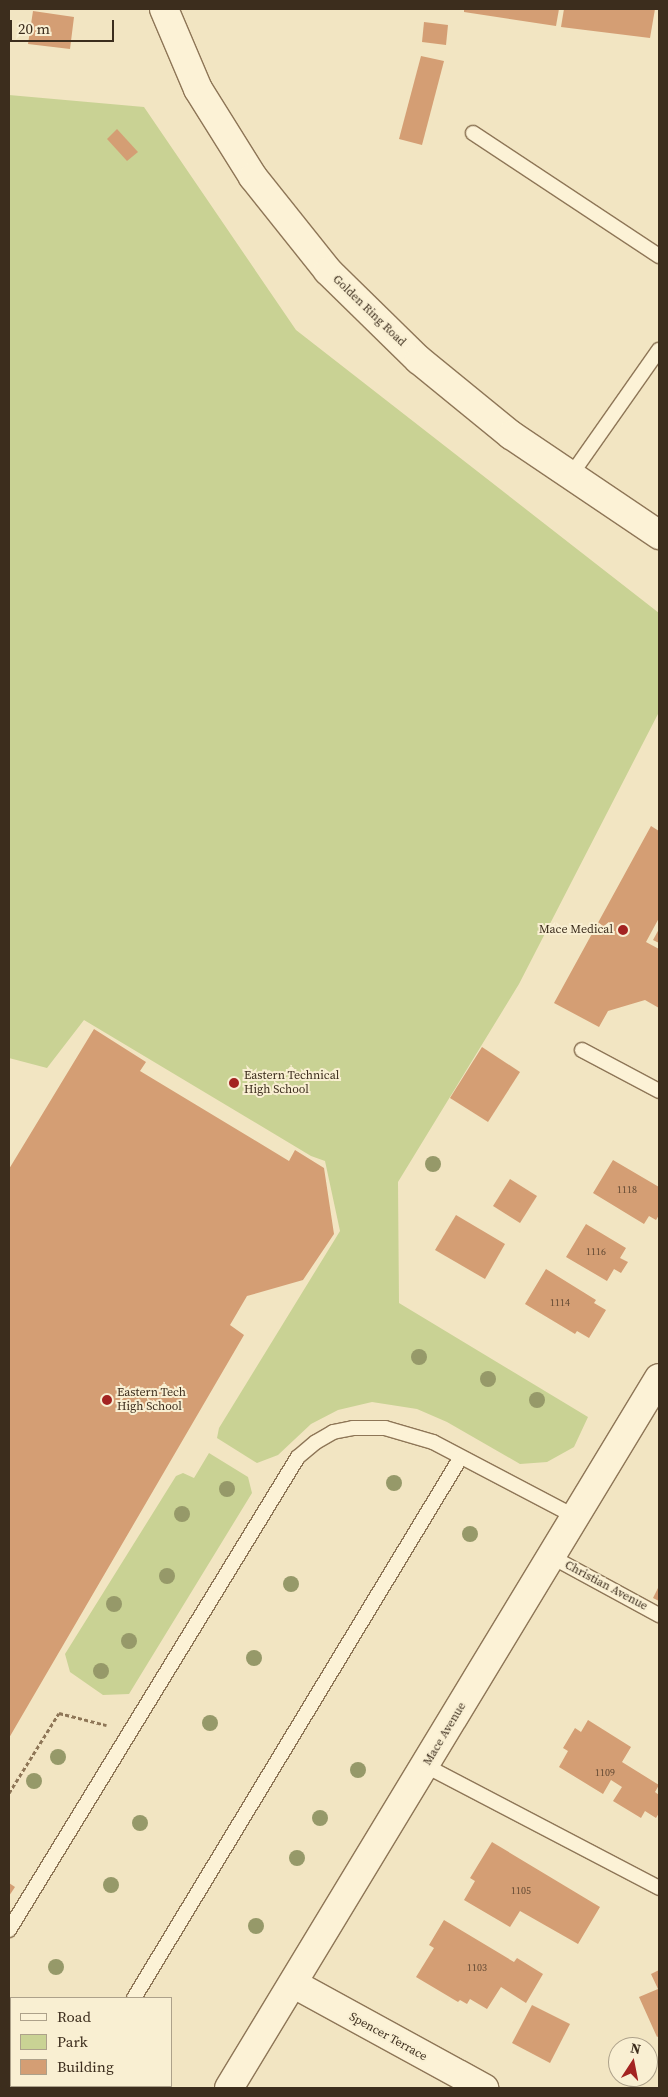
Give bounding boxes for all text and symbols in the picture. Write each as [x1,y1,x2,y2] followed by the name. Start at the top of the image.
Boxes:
[12,10,116,42] scale bar
[18,18,50,39] text: 20 m
[329,272,409,350] street label: Golden Ring Road
[539,923,613,937] place label: Mace Medical
[617,924,629,936] marker: Mace Medical
[244,1069,340,1097] place label: Eastern Technical High School
[228,1077,240,1089] marker: Eastern Technical High School
[617,1184,637,1196] house number: 1118
[586,1246,606,1258] house number: 1116
[550,1297,570,1309] house number: 1114
[117,1386,186,1414] place label: Eastern Tech High School
[101,1394,113,1406] marker: Eastern Tech High School
[562,1558,650,1614] street label: Christian Avenue
[421,1700,469,1768] street label: Mace Avenue
[595,1767,615,1779] house number: 1109
[511,1885,531,1897] house number: 1105
[467,1962,487,1974] house number: 1103
[10,1997,172,2087] legend
[57,2006,91,2027] text: Road
[347,2010,429,2064] street label: Spencer Terrace
[57,2031,88,2052] text: Park
[608,2037,658,2087] north arrow
[629,2037,643,2059] text: N
[57,2056,114,2077] text: Building

